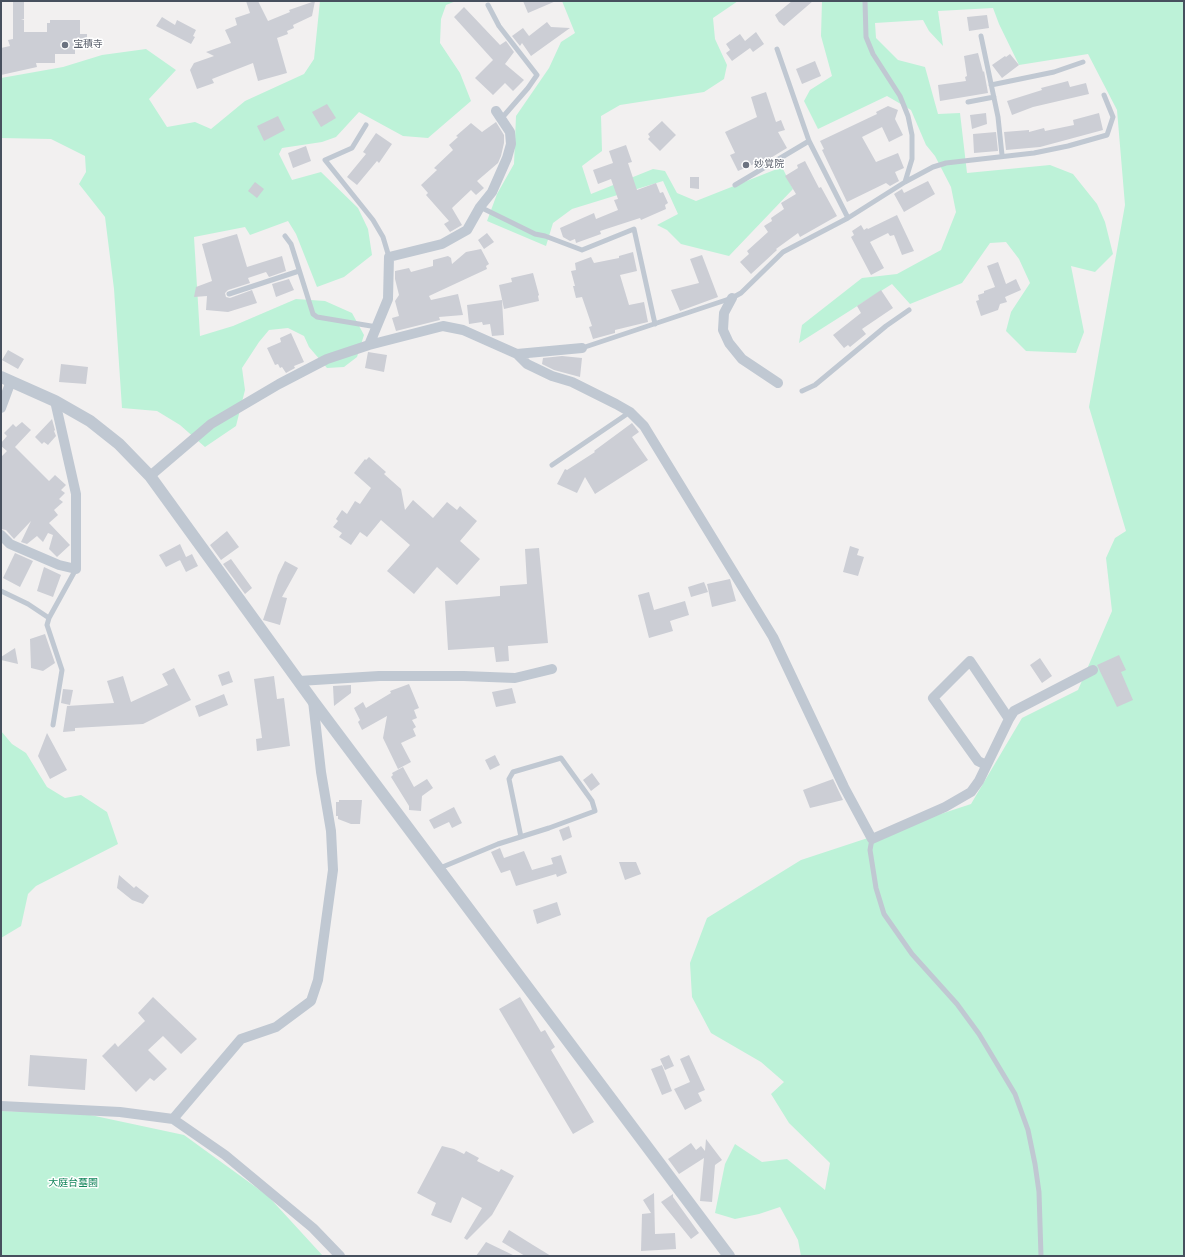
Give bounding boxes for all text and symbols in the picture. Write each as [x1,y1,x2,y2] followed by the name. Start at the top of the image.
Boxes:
[73,39,103,51] place label: 宝積寺
[60,40,70,50] marker: 宝積寺
[754,159,784,171] place label: 妙覚院
[741,160,751,170] marker: 妙覚院
[48,1178,98,1190] park label: 大庭台墓園

